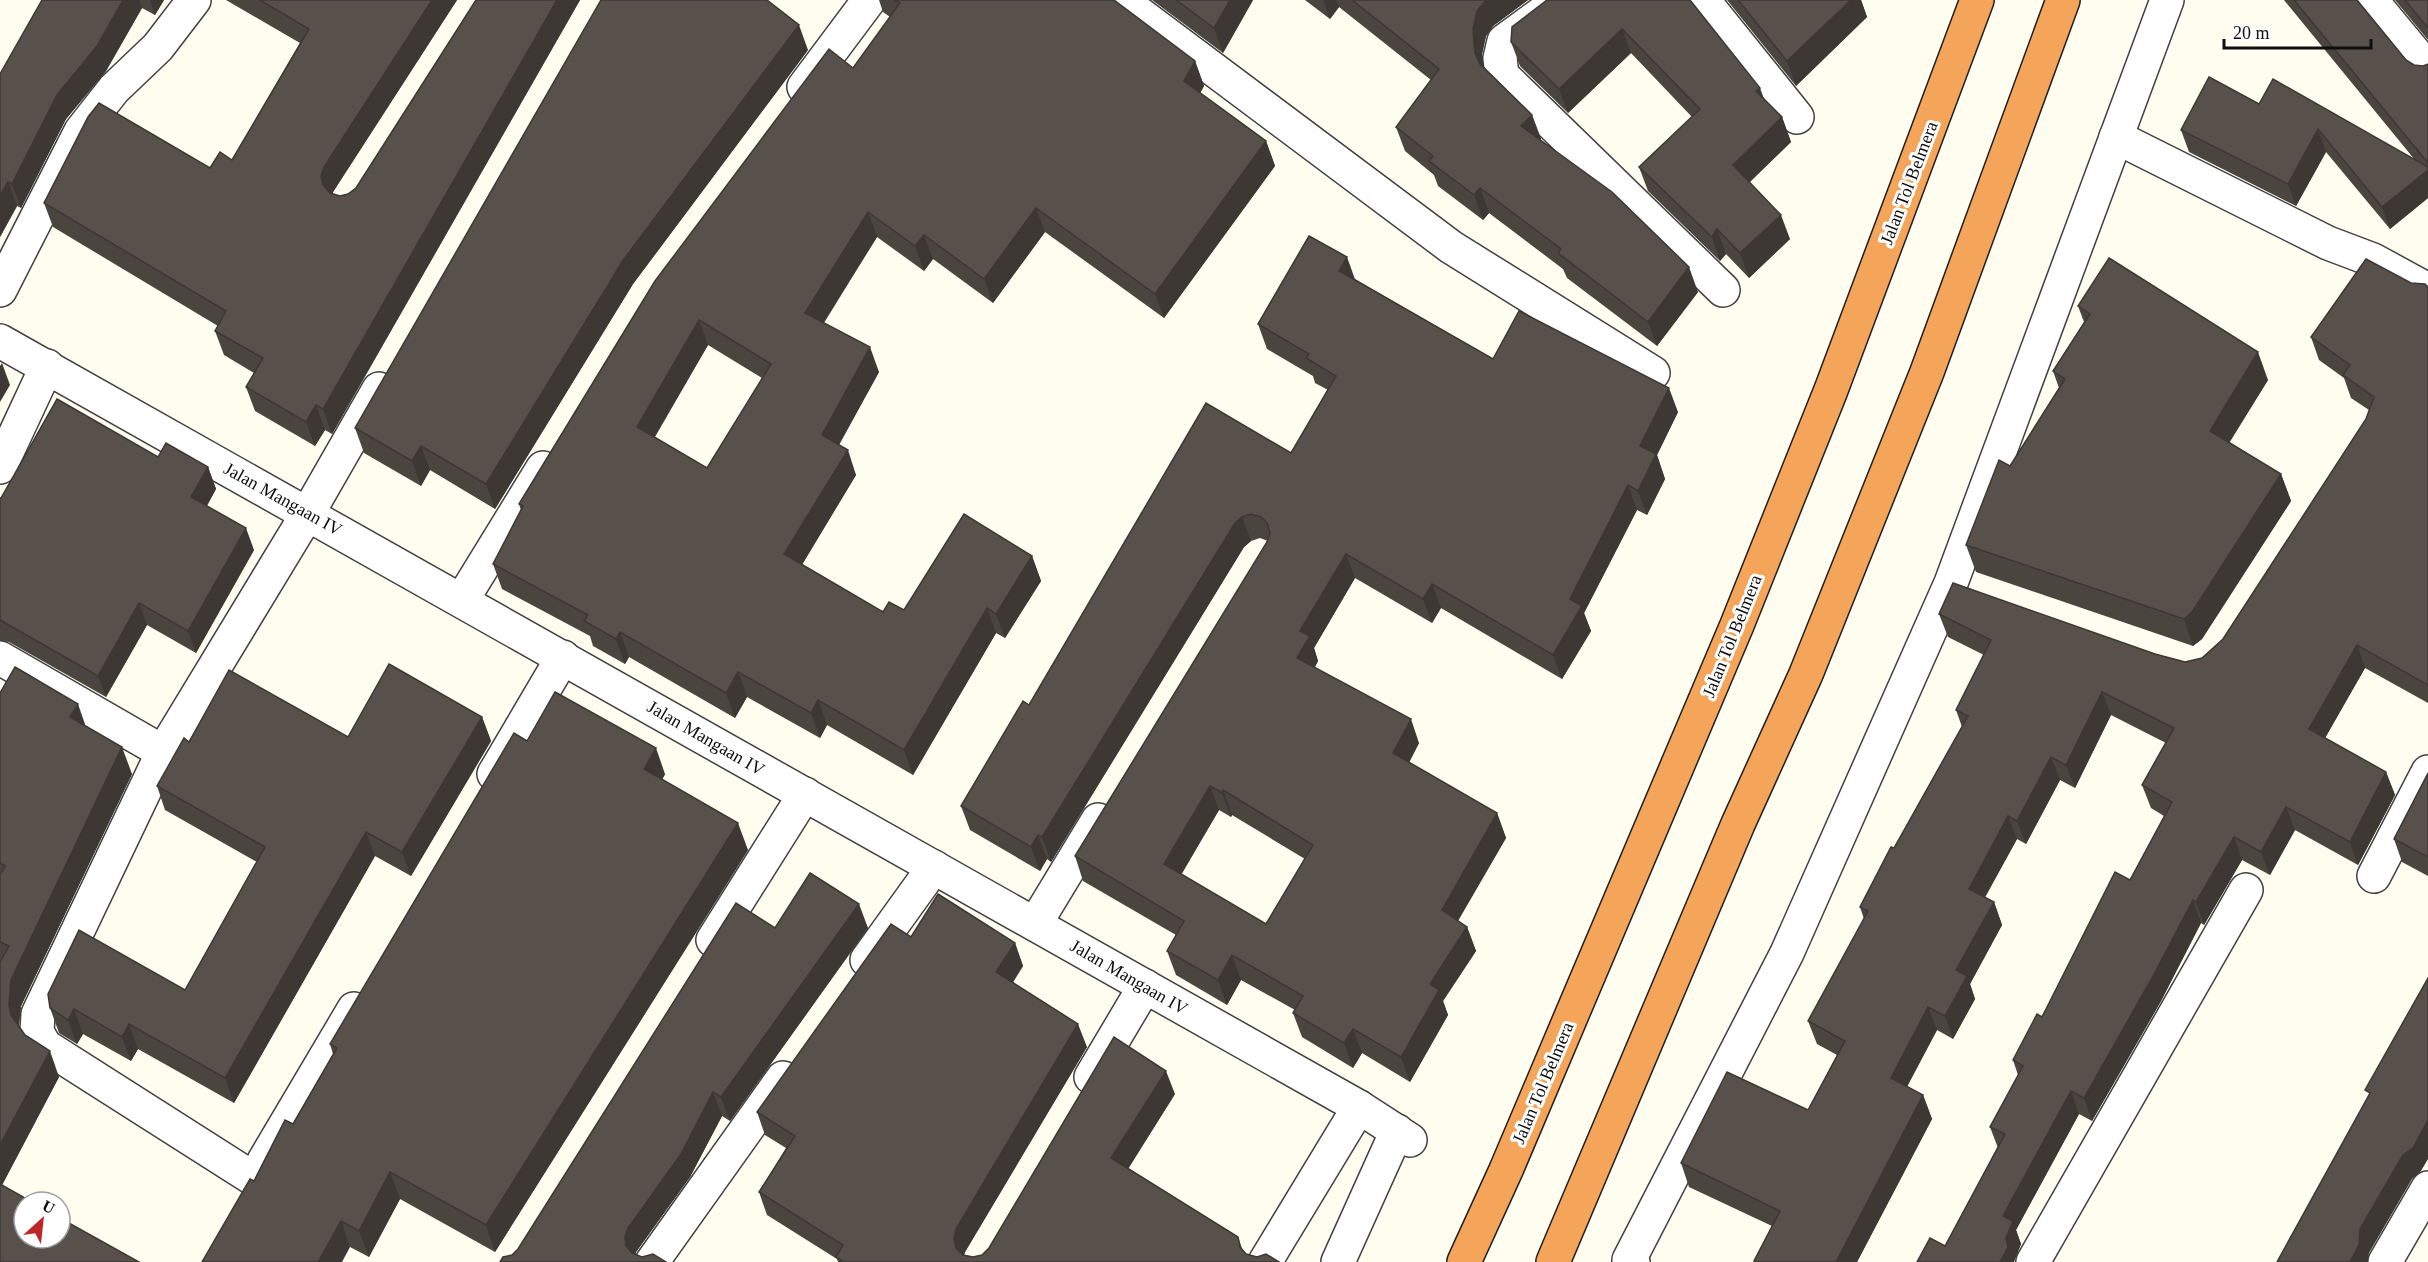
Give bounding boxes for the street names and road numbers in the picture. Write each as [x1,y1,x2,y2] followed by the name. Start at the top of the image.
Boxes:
[1876,119,1942,247] street label: Jalan Tol Belmera
[220,458,346,540] street label: Jalan Mangaan IV
[1698,572,1766,700] street label: Jalan Tol Belmera
[644,696,768,780] street label: Jalan Mangaan IV
[1067,935,1191,1019] street label: Jalan Mangaan IV
[1508,1019,1578,1147] street label: Jalan Tol Belmera

